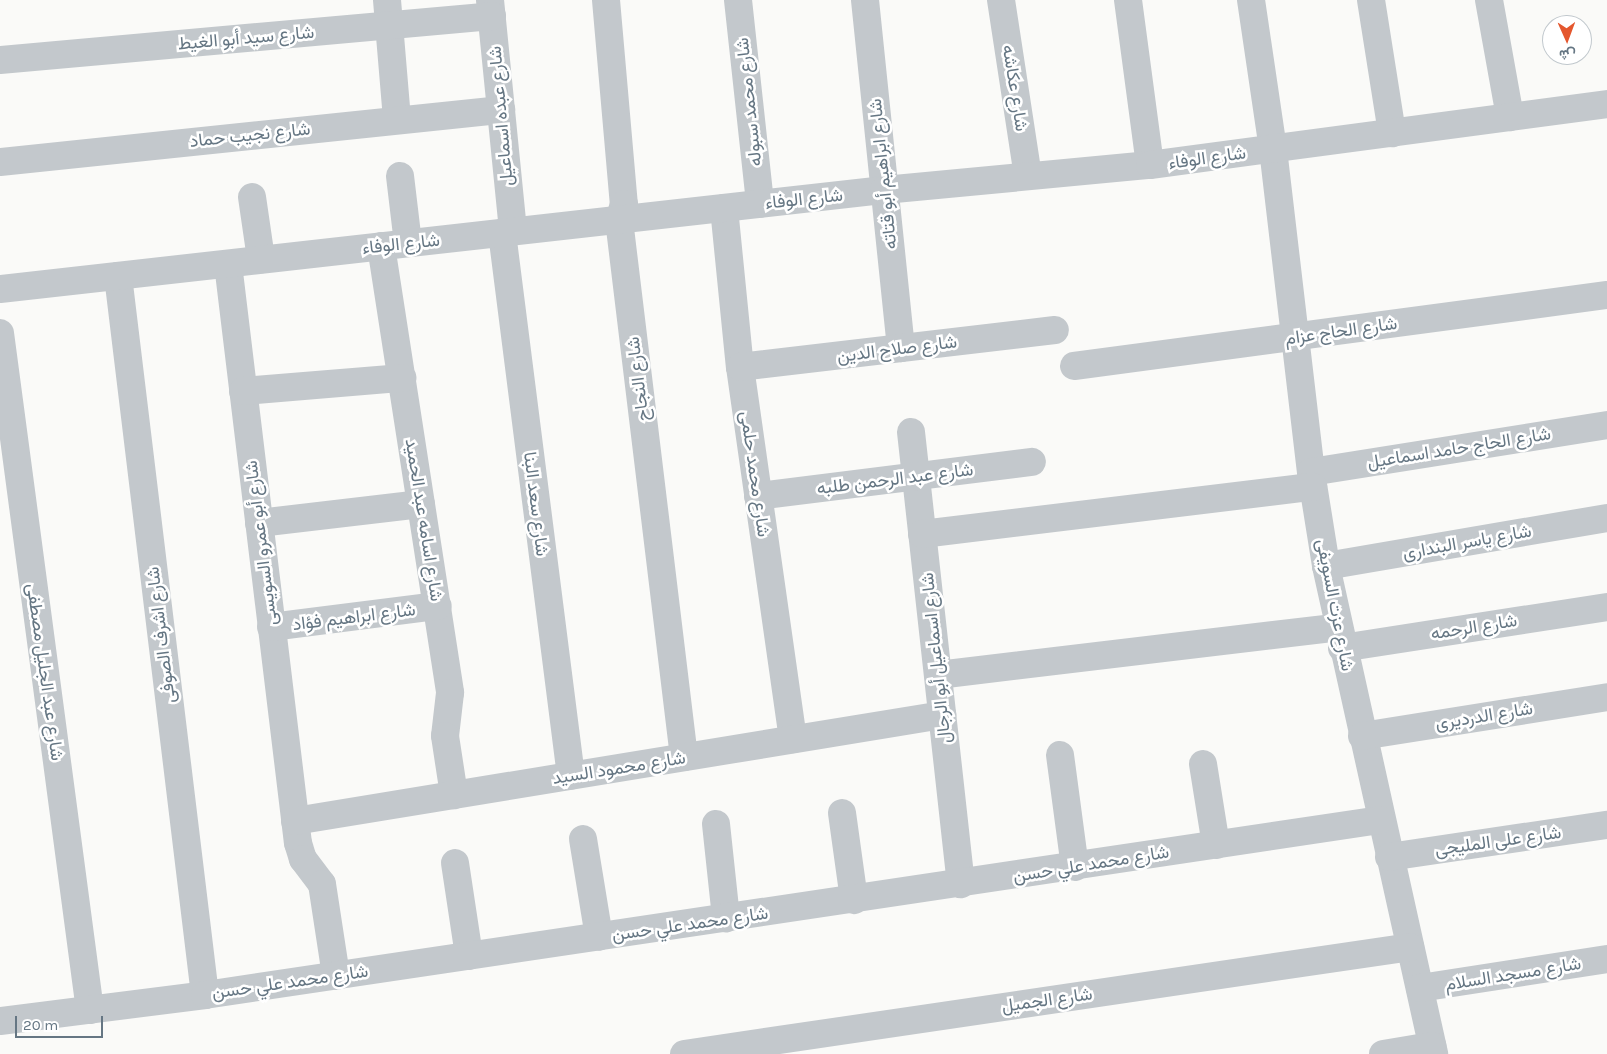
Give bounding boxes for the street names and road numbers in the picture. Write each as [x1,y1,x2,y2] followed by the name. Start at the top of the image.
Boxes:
[177,21,315,55] street label: شارع سيد أبو الغيط
[731,36,767,168] street label: شارع محمد سبوله
[998,43,1032,133] street label: شارع عكاشه
[484,45,518,187] street label: شارع عبده اسماعيل
[864,98,902,250] street label: شارع ابراهيم أبو قتاته
[189,118,311,152] street label: شارع نجيب حماد
[1167,142,1247,174] street label: شارع الوفاء
[764,184,844,214] street label: شارع الوفاء
[361,229,441,259] street label: شارع الوفاء
[1283,312,1399,350] street label: شارع الحاج عزام
[836,331,958,367] street label: شارع صلاح الدين
[622,336,654,422] street label: شارع النجاح
[735,410,775,538] street label: شارع محمد حلمى
[1366,423,1552,473] street label: شارع الحاج حامد اسماعيل
[400,437,448,603] street label: شارع اسامه عبد الحميد
[519,450,553,558] street label: شارع سعد البنا
[240,459,282,627] street label: شارع أبو عمرو السويسى
[816,459,974,499] street label: شارع عبد الرحمن طلبه
[1401,520,1533,564] street label: شارع ياسر البندارى
[1312,537,1358,673] street label: شارع عزت السويفى
[142,566,180,704] street label: شارع اشرف الصوفى
[916,571,956,745] street label: شارع اسماعيل أبو الرجال
[22,582,68,762] street label: شارع عبد الجليل مصطفى
[291,599,417,635] street label: شارع ابراهيم فؤاد
[1429,610,1519,644] street label: شارع الرحمه
[1434,698,1534,734] street label: شارع الدرديرى
[551,747,687,789] street label: شارع محمود السيد
[1433,821,1563,861] street label: شارع على المليجى
[1011,841,1171,887] street label: شارع محمد علي حسن
[610,902,770,946] street label: شارع محمد علي حسن
[1443,953,1583,995] street label: شارع مسجد السلام
[210,960,370,1004] street label: شارع محمد علي حسن
[1000,983,1094,1017] street label: شارع الجميل

